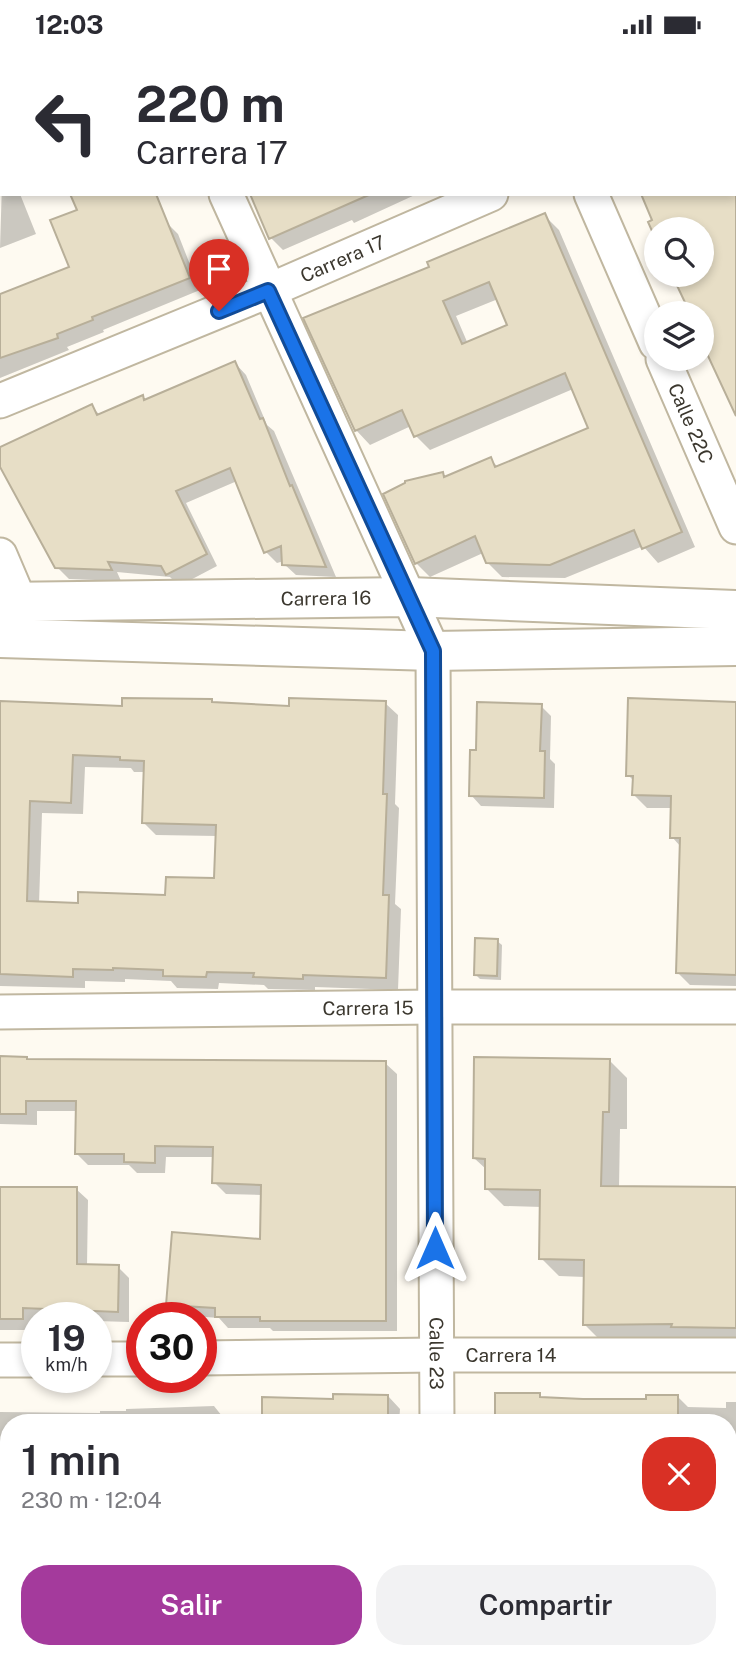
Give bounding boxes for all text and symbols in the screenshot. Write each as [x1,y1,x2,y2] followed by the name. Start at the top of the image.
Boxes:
[35,9,104,40] text: 12:03
[136,75,285,133] text: 220 m
[21,77,112,168] icon: left
[136,134,288,171] text: Carrera 17
[644,217,714,371] map controls
[644,217,714,287] button: search
[297,230,388,287] street label: Carrera 17
[189,239,249,311] pin
[200,250,238,288] icon: arrive
[644,301,714,371] button: layers
[664,380,718,467] street label: Calle 22C
[280,586,371,610] street label: Carrera 16
[322,996,414,1019] street label: Carrera 15
[398,1211,472,1285] position arrow
[126,1302,217,1393] speed limit sign: 30
[425,1317,448,1390] street label: Calle 23
[47,1318,86,1359] text: 19
[466,1344,556,1366] street label: Carrera 14
[45,1354,88,1375] text: km/h
[21,1435,121,1484] text: 1 min
[642,1437,716,1511] button: close
[21,1486,162,1513] text: 230 m · 12:04
[21,1565,362,1645] button: Salir
[376,1565,716,1645] button: Compartir

